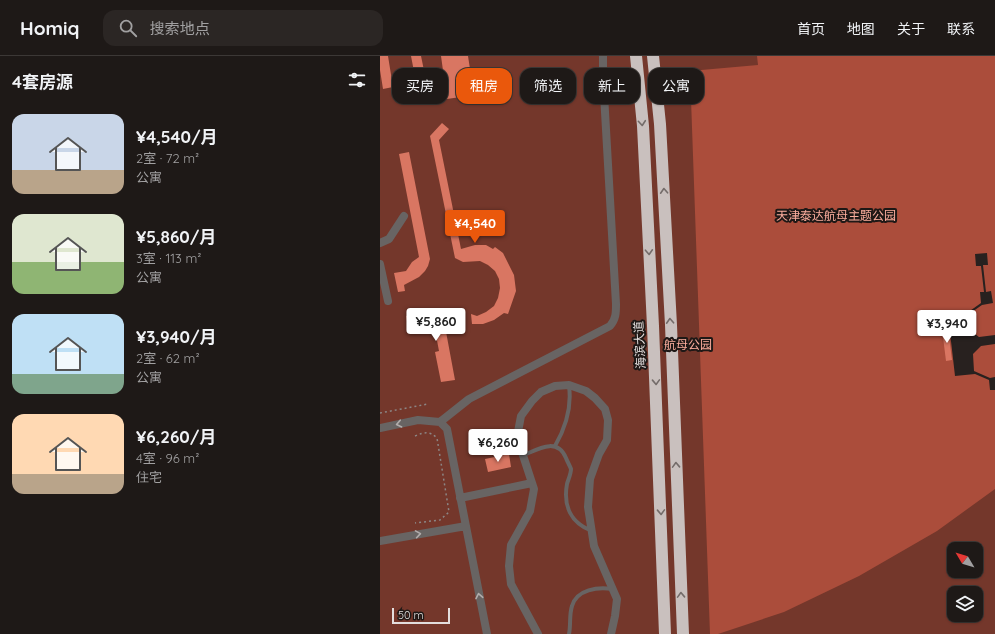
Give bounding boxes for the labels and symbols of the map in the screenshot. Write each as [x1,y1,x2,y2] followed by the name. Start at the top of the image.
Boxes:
[638,120,647,126] one-way arrow
[659,188,668,194] one-way arrow
[776,208,896,223] park label: 天津泰达航母主题公园
[442,210,508,244] pin: ¥4,540
[645,249,654,255] one-way arrow
[403,308,469,342] pin: ¥5,860
[914,310,980,344] pin: ¥3,940
[666,318,675,324] one-way arrow
[631,321,648,369] street label: 海滨大道
[664,337,712,352] park label: 航母公园
[651,379,660,385] one-way arrow
[396,419,402,427] one-way arrow
[465,429,531,463] pin: ¥6,260
[672,462,681,468] one-way arrow
[657,509,665,515] one-way arrow
[415,531,422,539] one-way arrow
[947,542,983,578] north arrow
[677,592,686,598] one-way arrow
[476,593,484,599] one-way arrow
[392,606,450,625] scale bar

